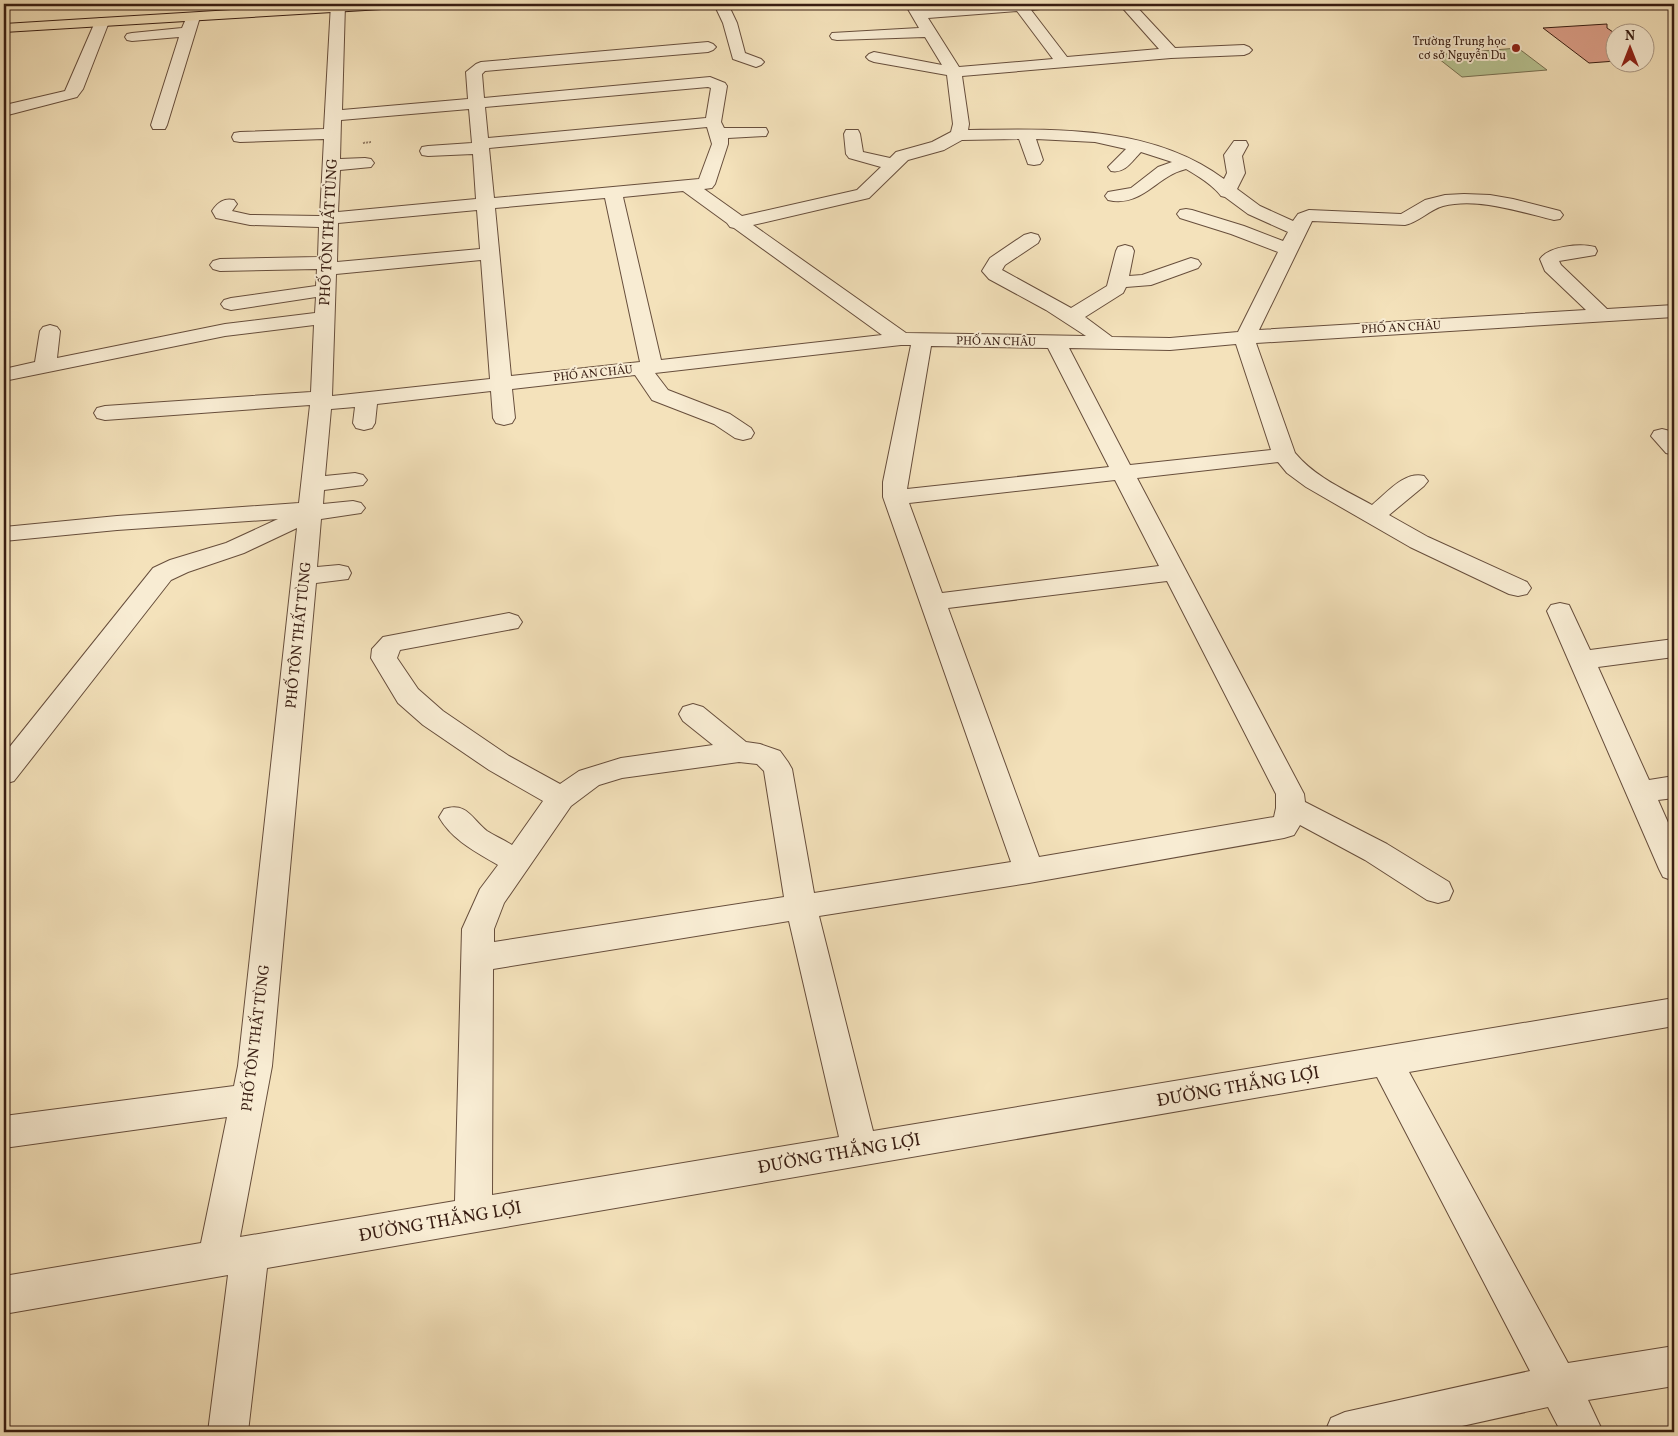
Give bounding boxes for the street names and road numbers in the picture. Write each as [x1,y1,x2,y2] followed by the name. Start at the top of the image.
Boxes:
[314,158,344,306] street label: PHỐ TÔN THẤT TÙNG
[1361,316,1441,338] street label: PHỐ AN CHÂU
[956,331,1036,351] street label: PHỐ AN CHÂU
[552,360,634,386] street label: PHỐ AN CHÂU
[280,560,318,710] street label: PHỐ TÔN THẤT TÙNG
[236,963,276,1113] street label: PHỐ TÔN THẤT TÙNG
[1154,1058,1322,1114] street label: ĐƯỜNG THẮNG LỢI
[755,1125,923,1181] street label: ĐƯỜNG THẮNG LỢI
[356,1193,524,1249] street label: ĐƯỜNG THẮNG LỢI

